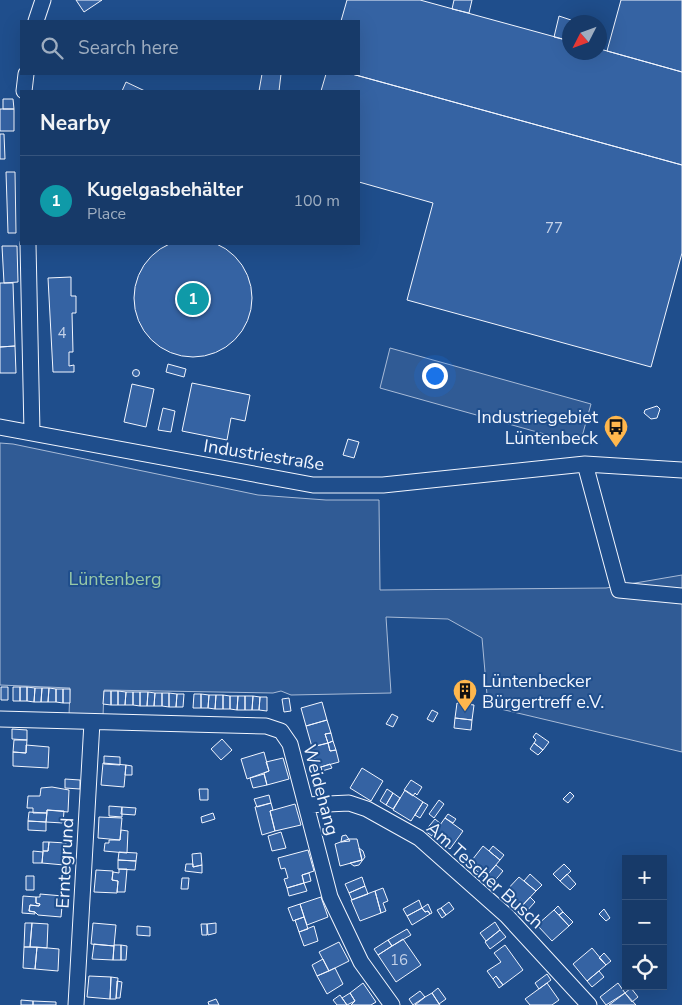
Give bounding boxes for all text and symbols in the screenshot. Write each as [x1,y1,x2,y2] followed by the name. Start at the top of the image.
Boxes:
[562,15,607,60] north arrow
[20,20,360,75] search box
[38,34,66,62] icon: search
[78,35,179,61] text: Search here
[40,109,110,137] text: Nearby
[87,177,243,203] text: Kugelgasbehälter
[51,190,61,212] text: 1
[293,190,340,212] text: 100 m
[87,203,126,225] text: Place
[545,218,563,238] house number: 77
[177,280,209,318] pin: 1
[57,323,67,343] house number: 4
[422,363,448,389] your location
[477,405,599,450] place label: Industriegebiet Lüntenbeck
[603,414,629,448] bus stop icon: Industriegebiet Lüntenbeck
[202,434,326,476] street label: Industriestraße
[69,567,161,591] park label: Lüntenberg
[482,669,604,714] place label: Lüntenbecker Bürgertreff e.V.
[452,678,478,712] building icon: Lüntenbecker Bürgertreff e.V.
[297,742,345,838] street label: Weidehang
[421,816,549,934] street label: Am Tescher Busch
[51,817,79,909] street label: Erntegrund
[622,855,667,990] map controls
[622,855,667,900] button: +
[622,900,667,945] button: −
[622,945,667,990] button: locate
[390,950,408,970] house number: 16

